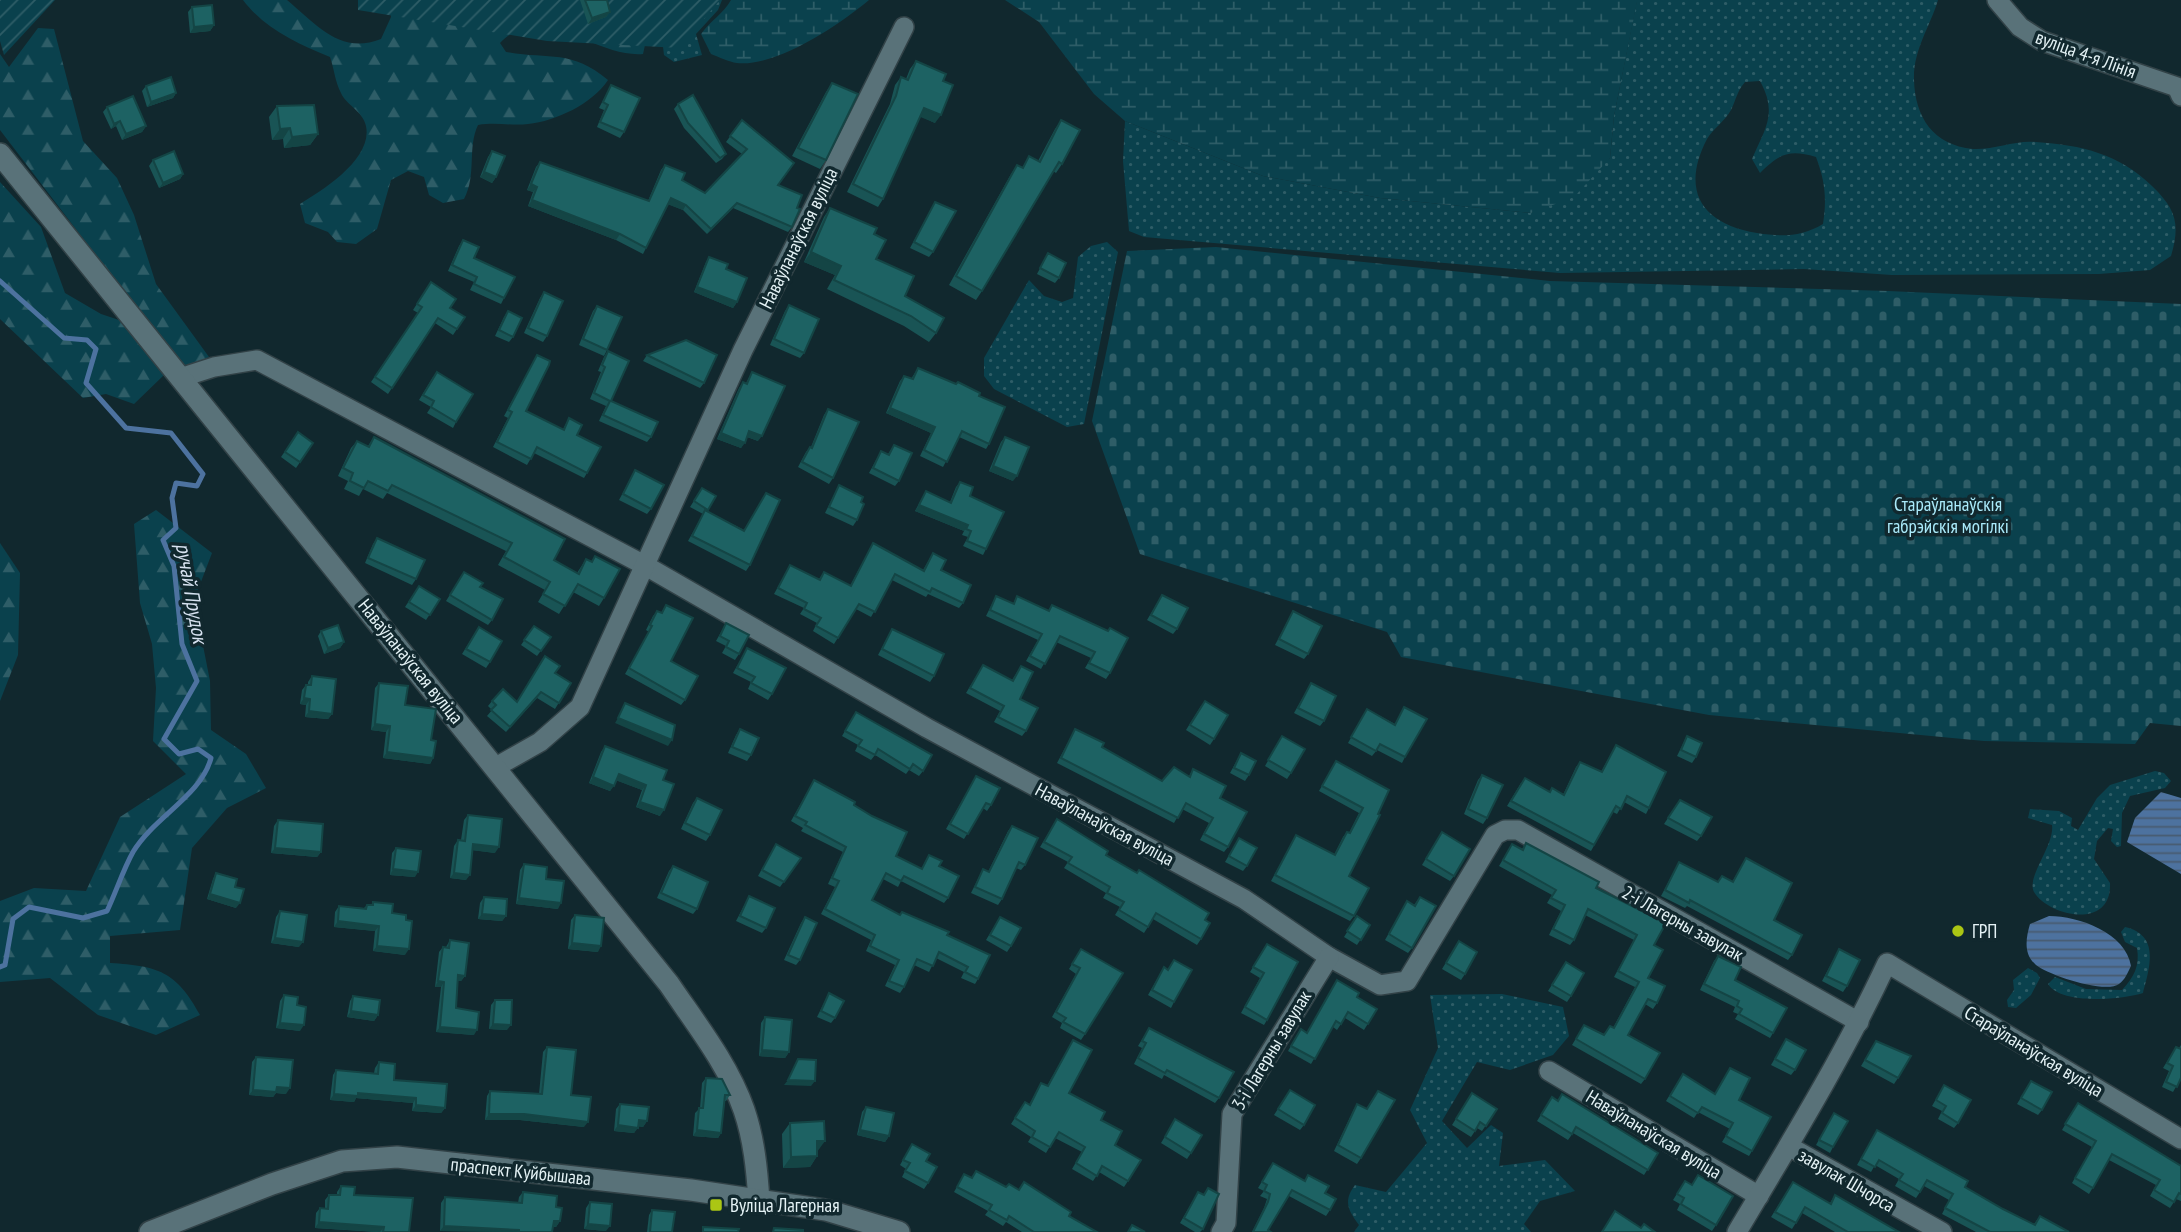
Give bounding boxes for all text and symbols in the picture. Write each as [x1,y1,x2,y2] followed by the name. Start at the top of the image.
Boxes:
[2032,25,2140,83] street label: вуліца 4-я Лінія
[754,164,842,312] street label: Наваўланаўская вуліца
[1887,492,2009,538] park label: Стараўланаўскія габрэйскія могілкі
[170,541,215,648] water label: ручай Прудок
[353,594,469,728] street label: Наваўланаўская вуліца
[1032,777,1178,871] street label: Наваўланаўская вуліца
[1618,880,1748,967] street label: 2-і Лагерны завулак
[1972,919,1997,943] place label: ГРП
[1950,923,1966,939] marker: ГРП
[1226,985,1316,1114] street label: 3-і Лагерны завулак
[1960,1000,2108,1102] street label: Стараўланаўская вуліца
[1582,1084,1726,1184] street label: Наваўланаўская вуліца
[1795,1143,1899,1217] street label: завулак Шчорса
[450,1152,592,1190] street label: праспект Куйбышава
[730,1193,840,1217] place label: Вуліца Лагерная
[708,1197,724,1213] marker: Вуліца Лагерная

